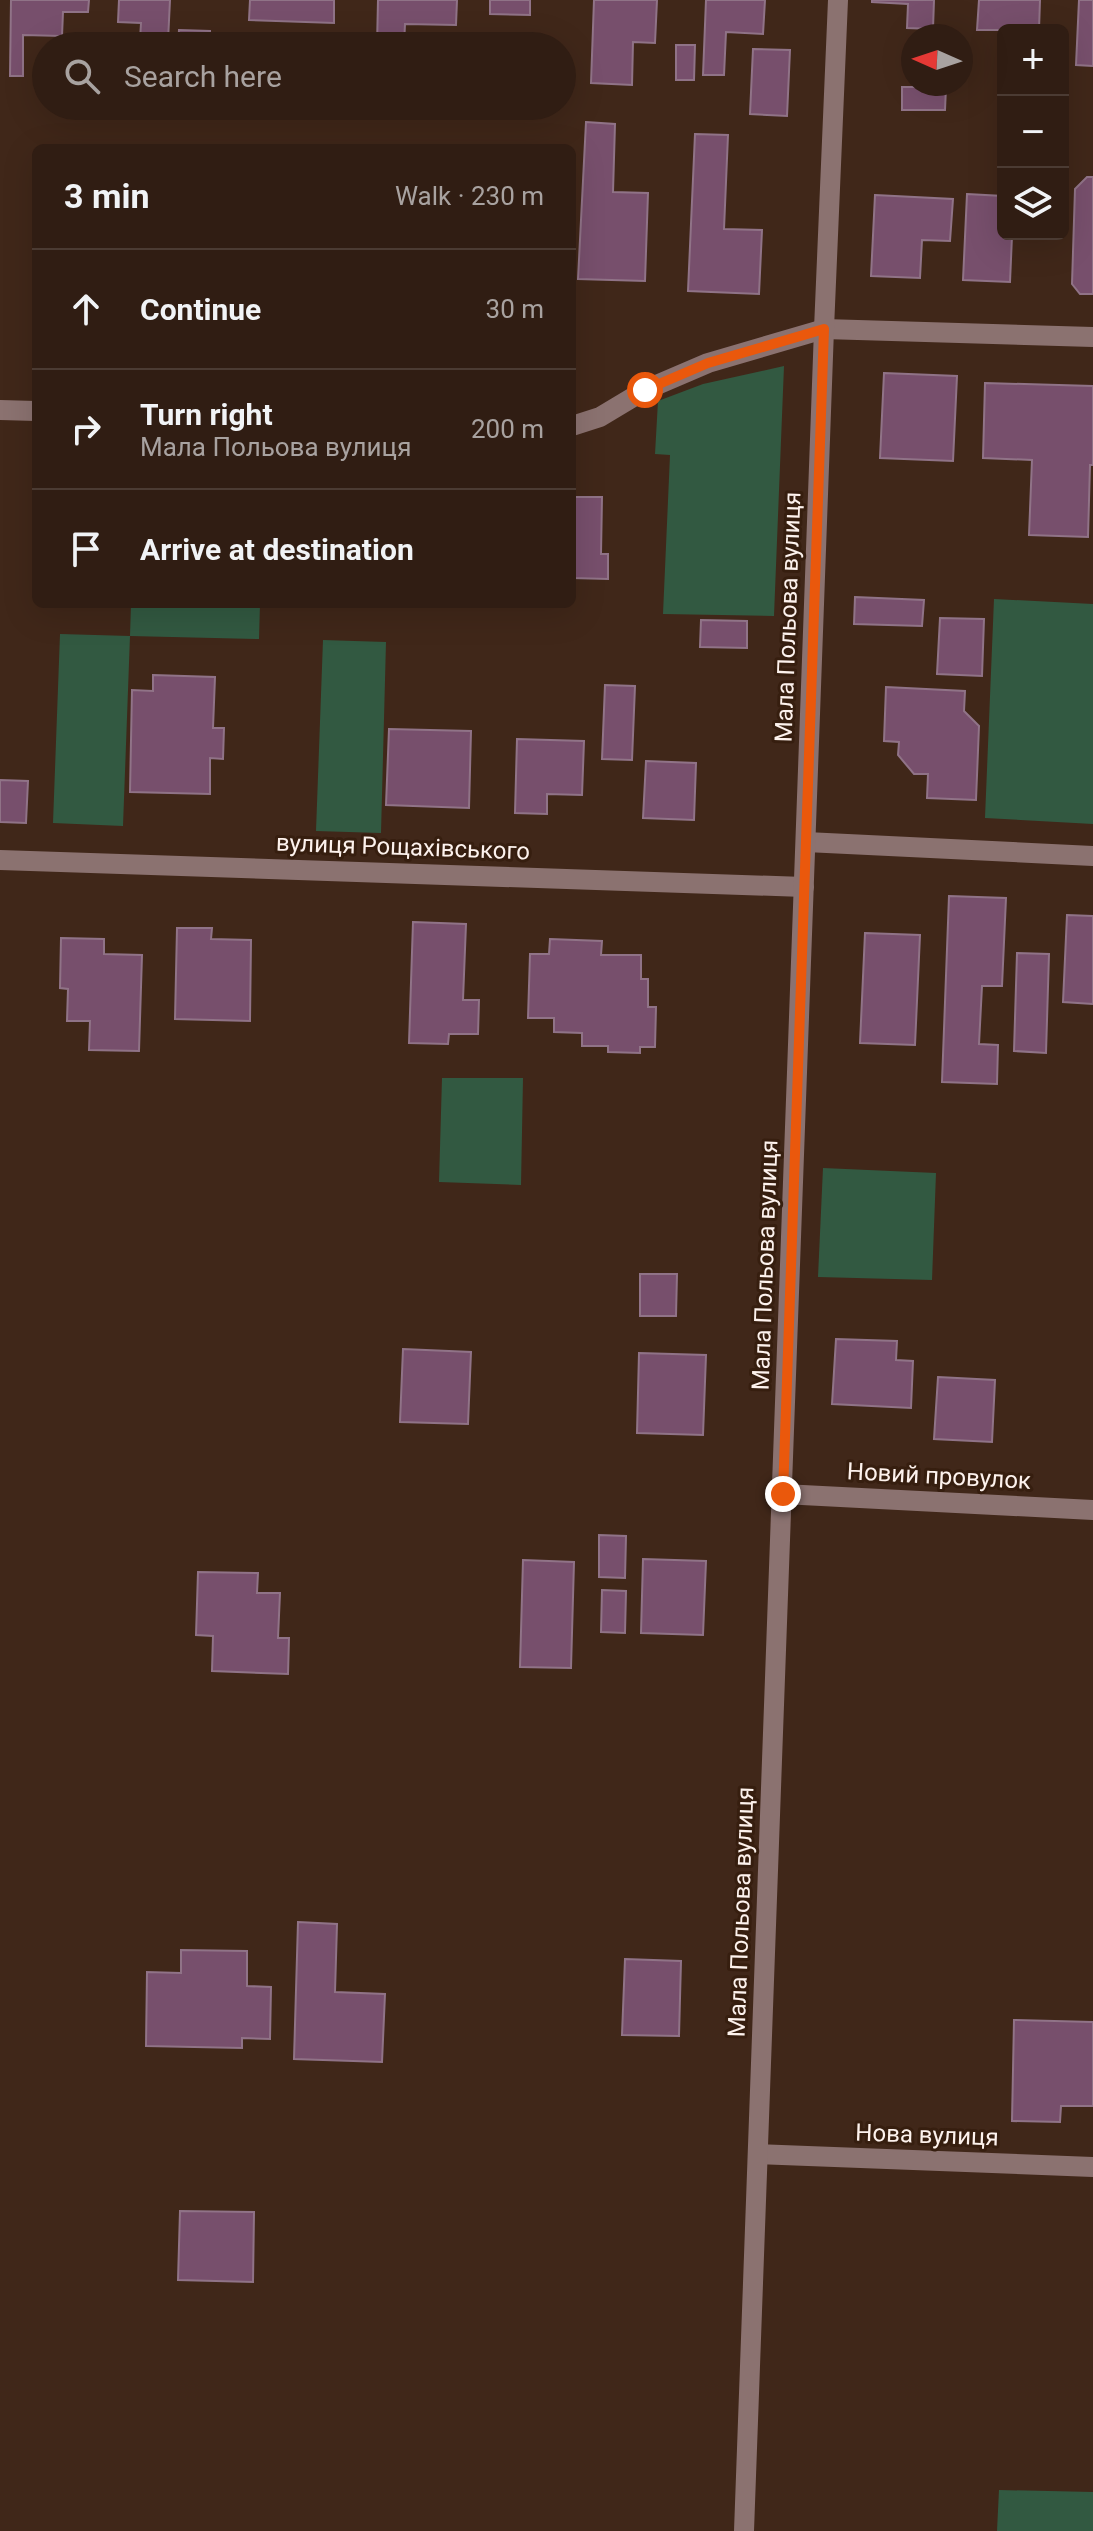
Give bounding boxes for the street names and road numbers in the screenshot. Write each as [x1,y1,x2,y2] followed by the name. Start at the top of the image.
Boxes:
[770,491,806,743] street label: Мала Польова вулиця
[275,829,531,865] street label: вулиця Рощахівського
[747,1139,783,1391] street label: Мала Польова вулиця
[846,1457,1032,1495] street label: Новий провулок
[723,1786,759,2038] street label: Мала Польова вулиця
[855,2119,999,2151] street label: Нова вулиця

